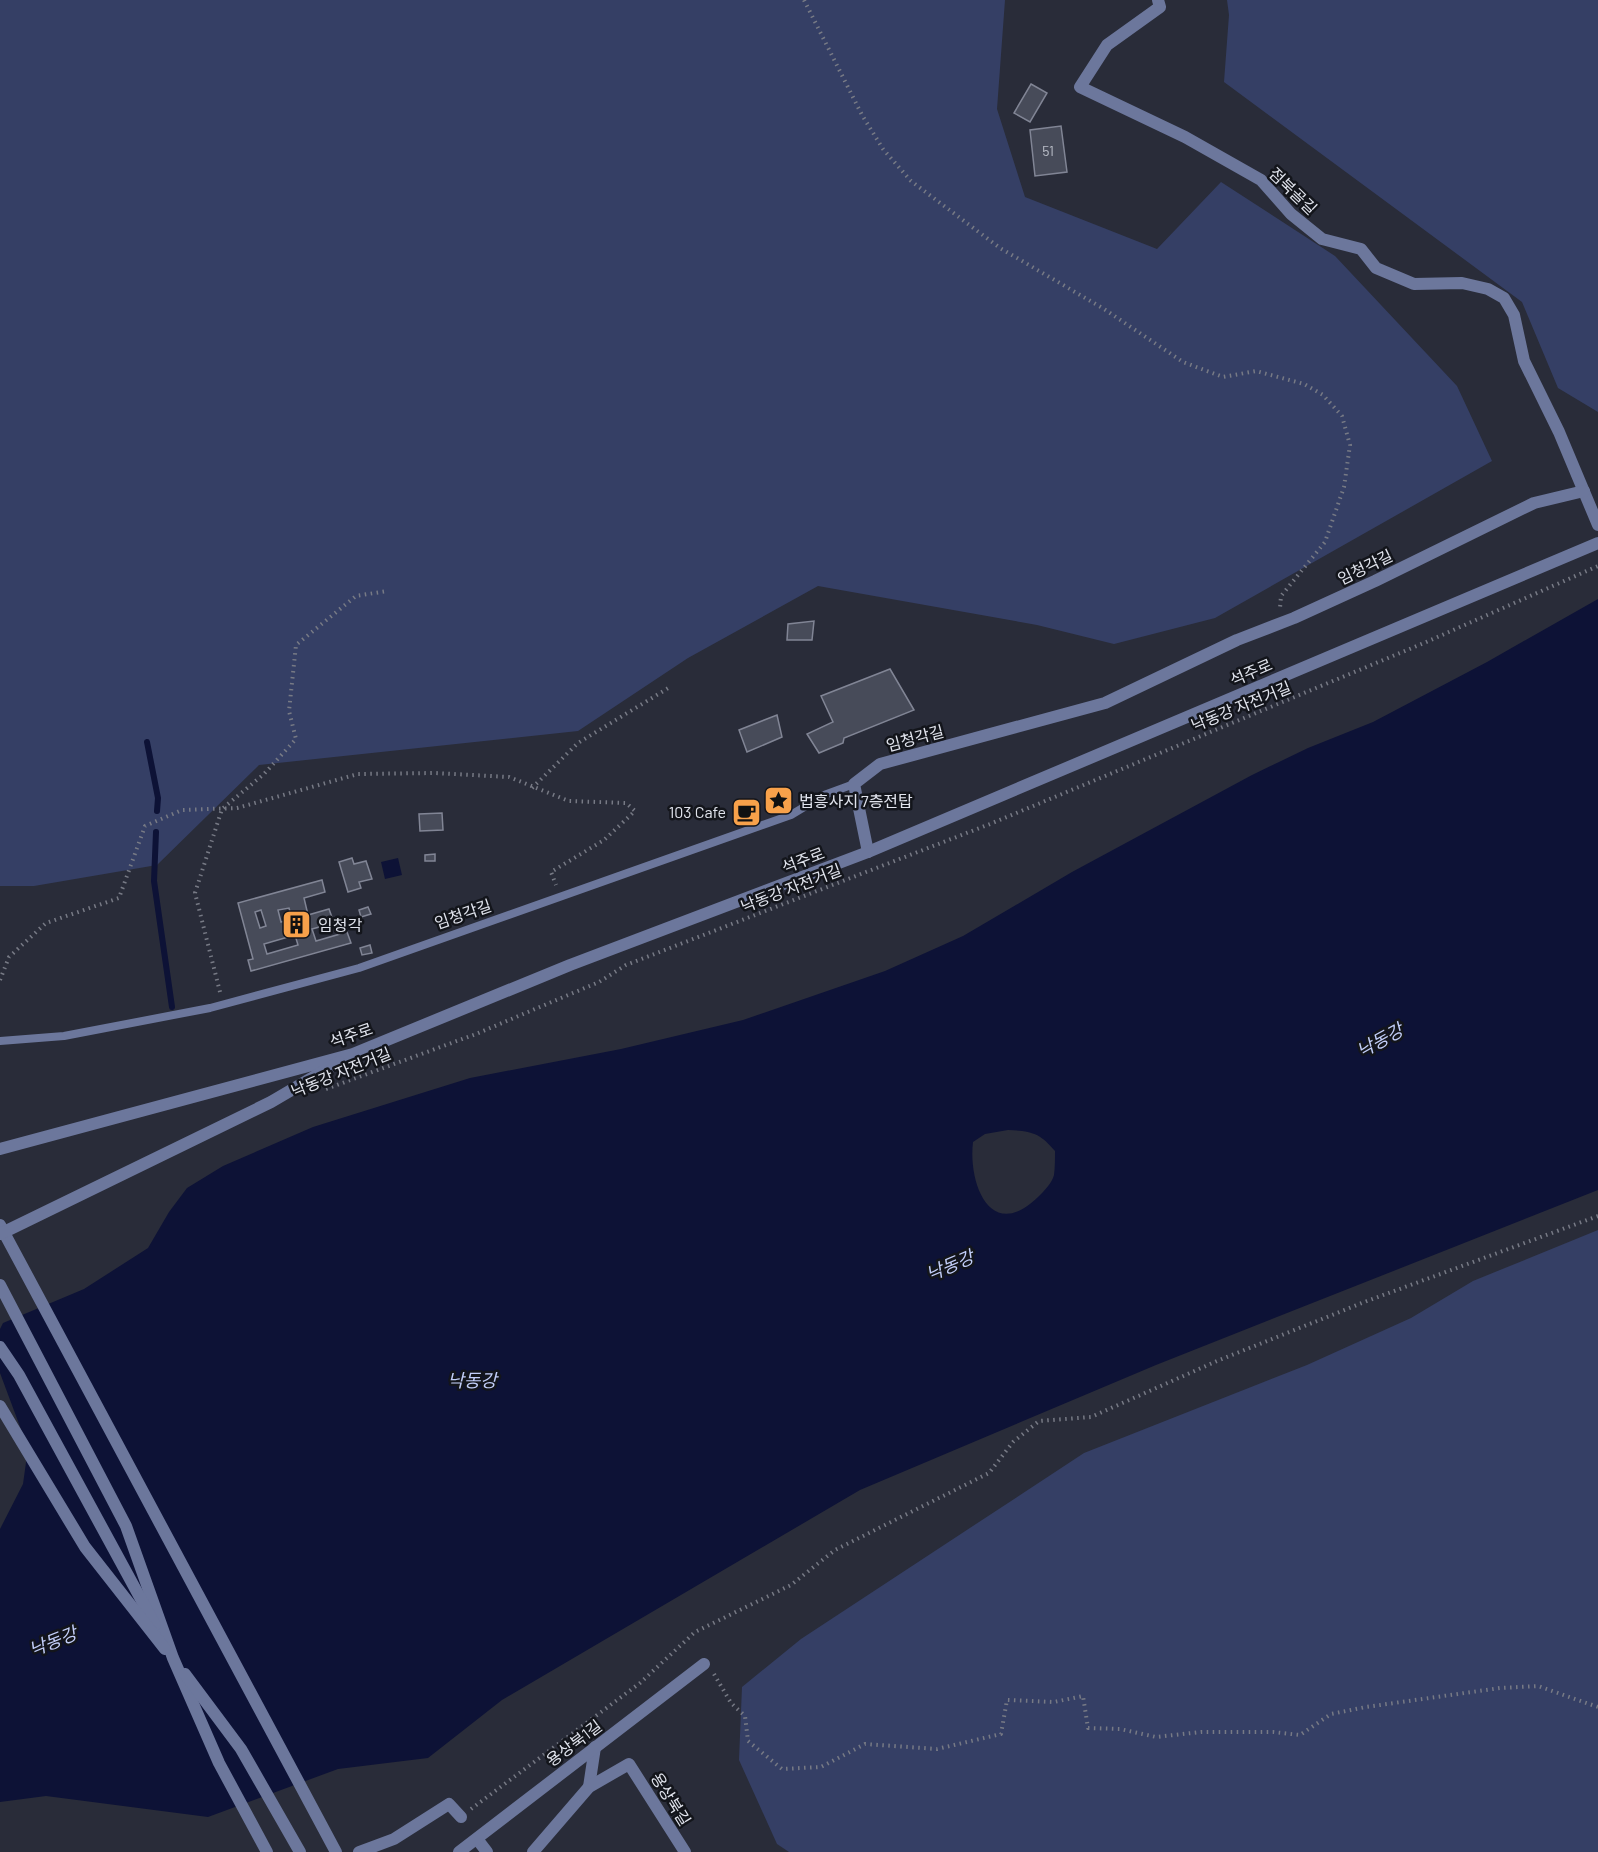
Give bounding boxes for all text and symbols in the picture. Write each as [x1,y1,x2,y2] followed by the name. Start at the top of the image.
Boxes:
[1042,142,1054,159] house number: 51
[1266,163,1321,218] street label: 점북골길
[1334,545,1395,588] street label: 임청각길
[1227,654,1275,689] street label: 석주로
[1188,677,1294,734] street label: 낙동강 자전거길
[884,721,946,754] street label: 임청각길
[762,785,794,817] place icon: 법흥사지 7층전탑
[799,791,913,810] place label: 법흥사지 7층전탑
[731,796,763,828] cafe icon: 103 Cafe
[669,802,726,821] place label: 103 Cafe
[779,843,827,876] street label: 석주로
[738,860,844,915] street label: 낙동강 자전거길
[432,895,494,932] street label: 임청각길
[281,909,313,941] building icon: 임청각
[318,915,362,934] place label: 임청각
[1352,1017,1409,1062] water label: 낙동강
[327,1018,375,1051] street label: 석주로
[288,1043,394,1100] street label: 낙동강 자전거길
[922,1244,979,1285] water label: 낙동강
[447,1369,499,1391] water label: 낙동강
[25,1621,82,1661] water label: 낙동강
[542,1716,605,1770] street label: 용상북1길
[648,1769,695,1829] street label: 용상북길

